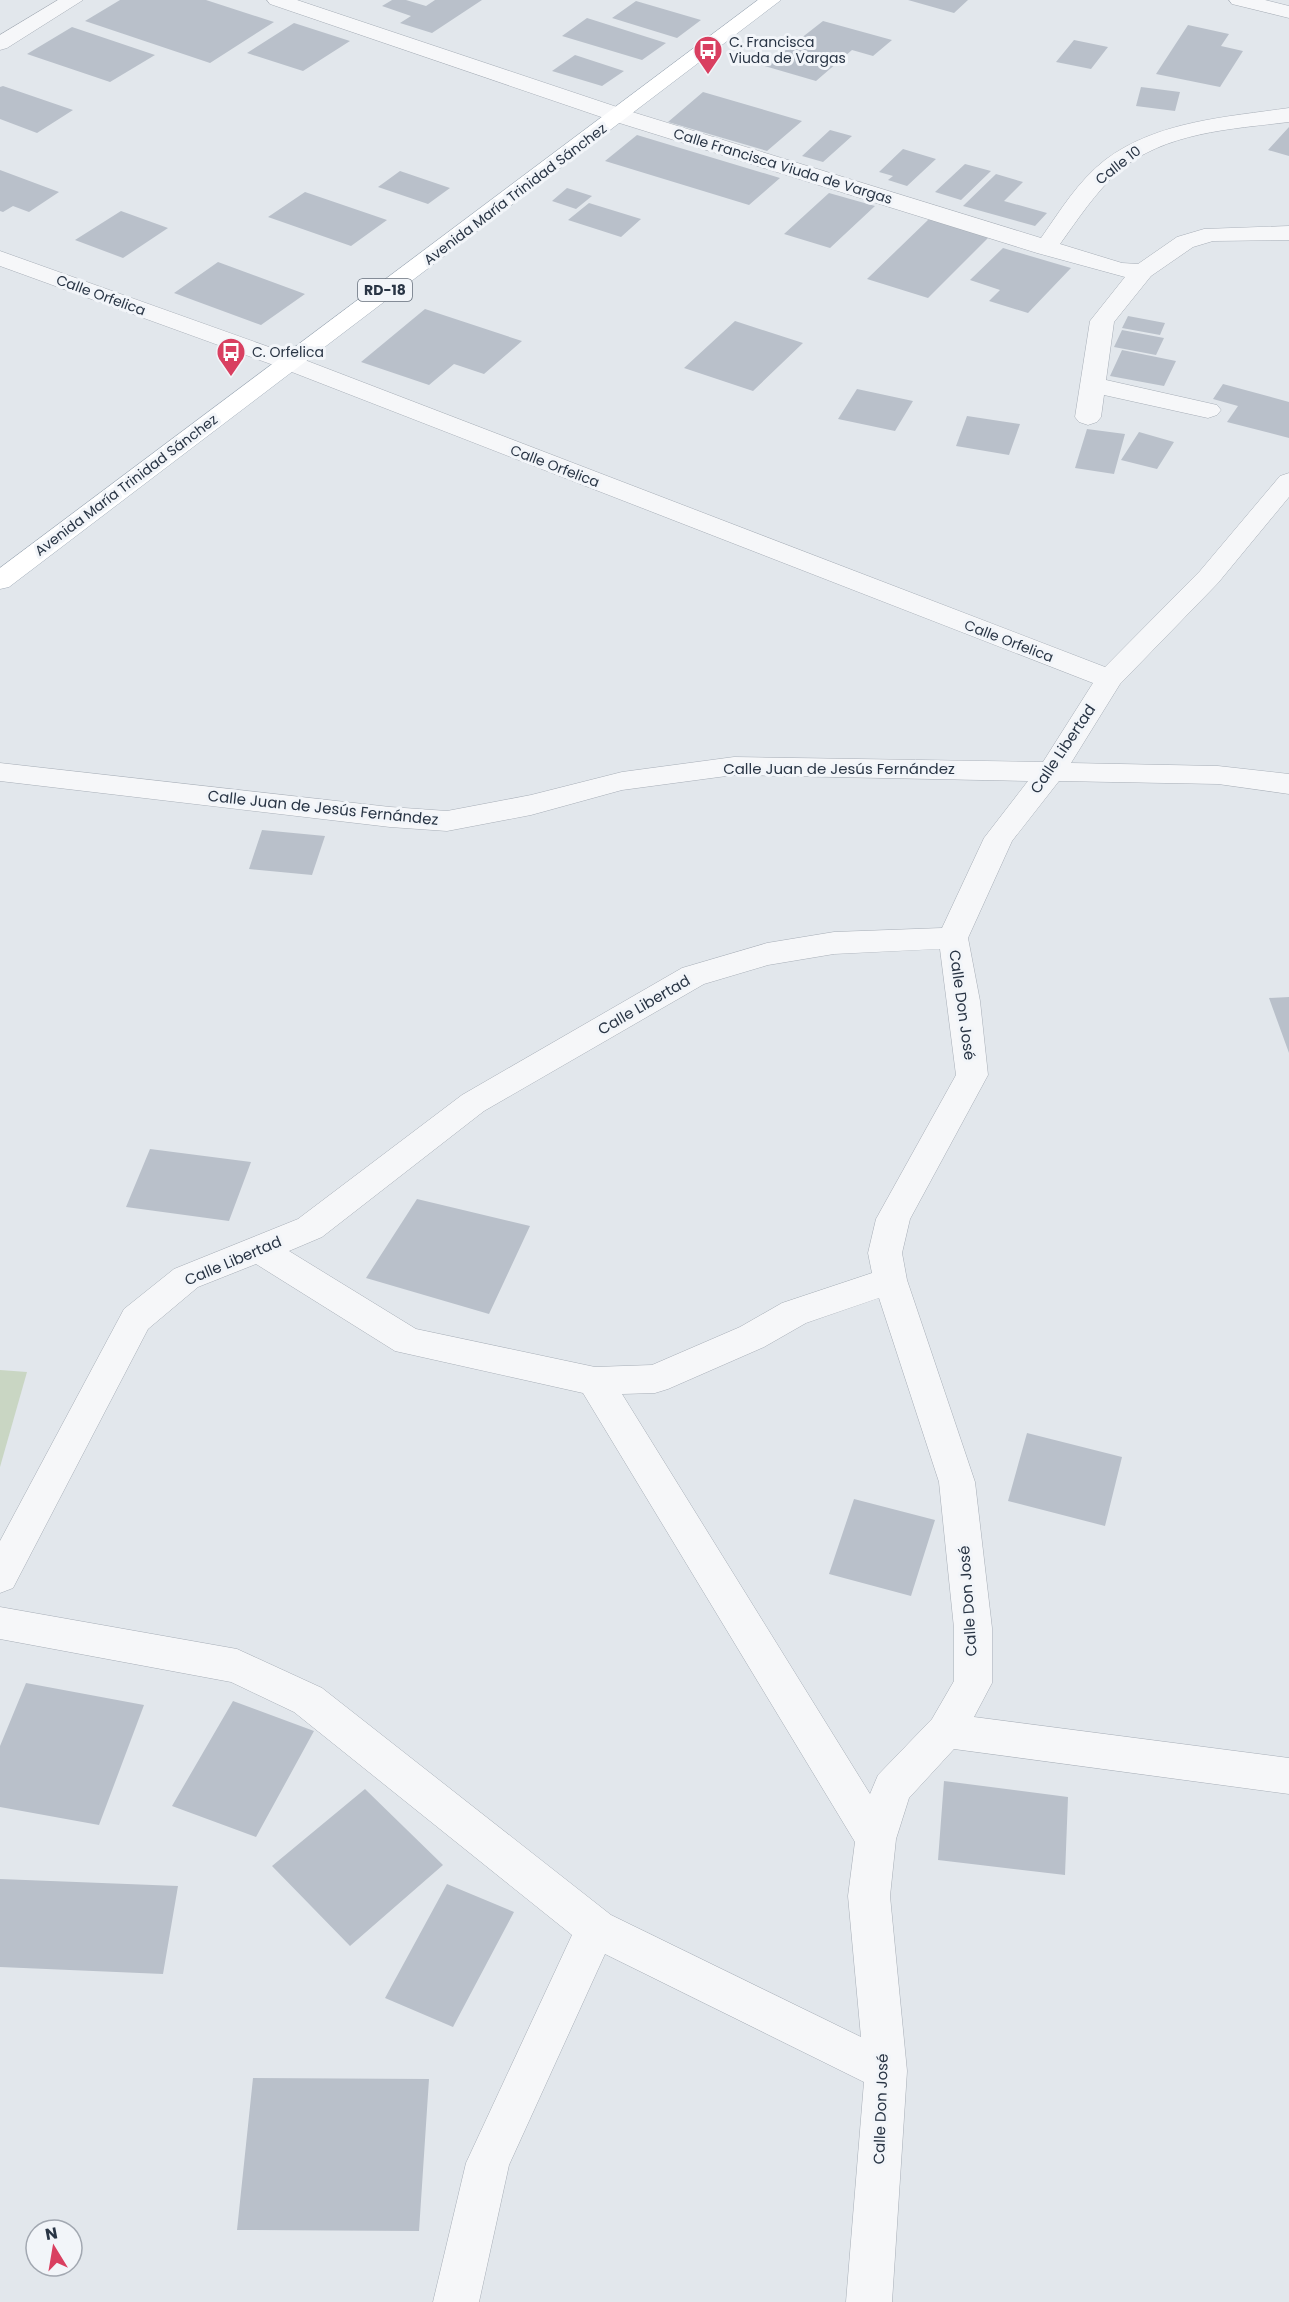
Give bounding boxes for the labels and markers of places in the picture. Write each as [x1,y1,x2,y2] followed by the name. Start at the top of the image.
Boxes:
[729,32,846,68] place label: C. Francisca Viuda de Vargas
[692,34,724,76] bus stop icon: C. Francisca Viuda de Vargas
[215,336,247,378] bus stop icon: C. Orfelica
[252,342,324,362] place label: C. Orfelica

